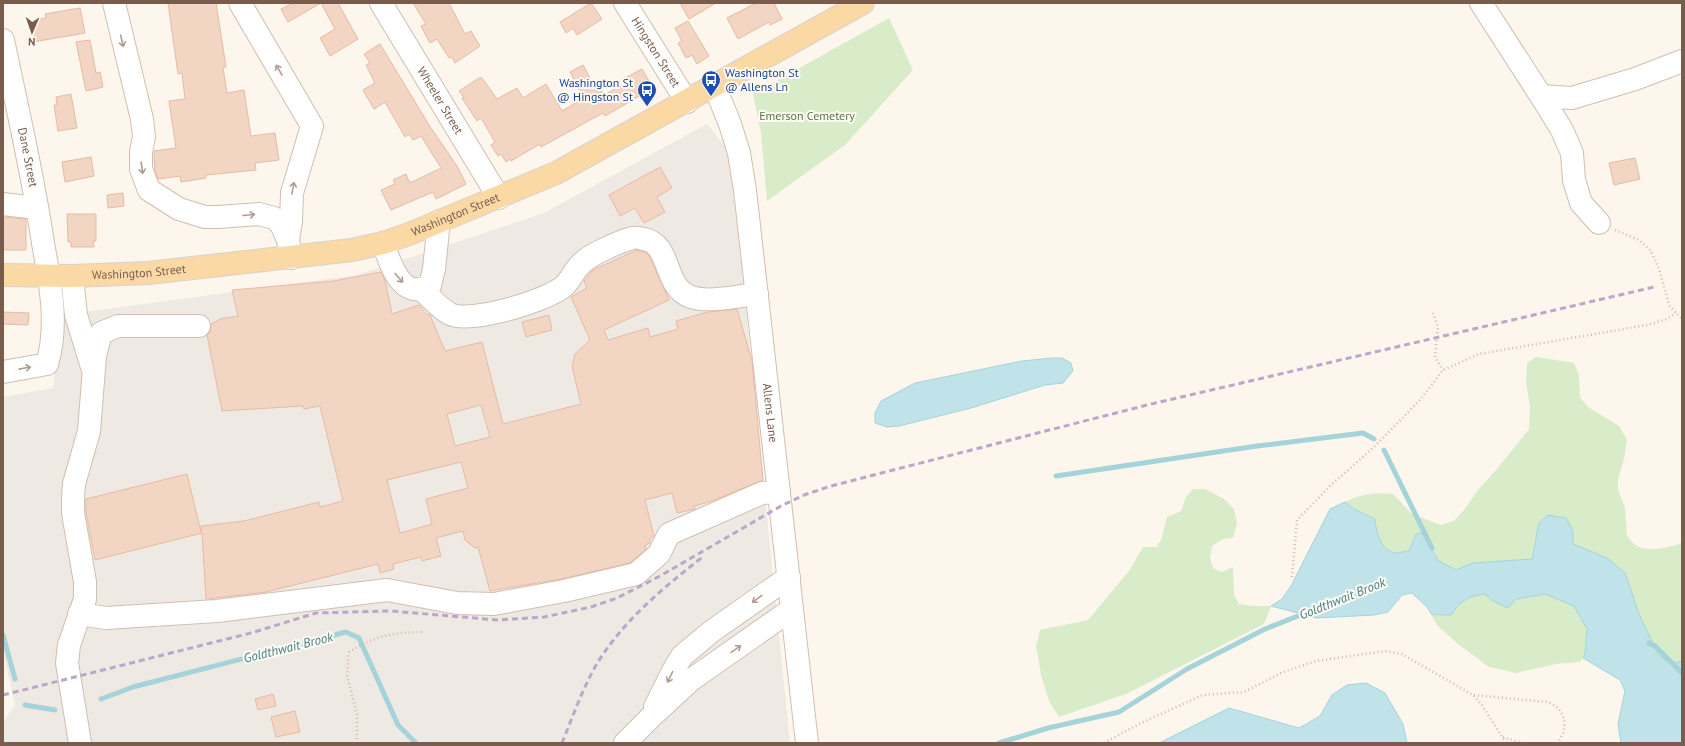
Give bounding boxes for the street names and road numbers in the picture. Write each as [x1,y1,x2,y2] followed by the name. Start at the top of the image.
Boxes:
[629,14,684,90] street label: Hingston Street
[414,64,467,137] street label: Wheeler Street
[15,126,41,188] street label: Dane Street
[409,189,502,239] street label: Washington Street
[92,261,187,282] street label: Washington Street
[760,382,781,443] street label: Allens Lane

